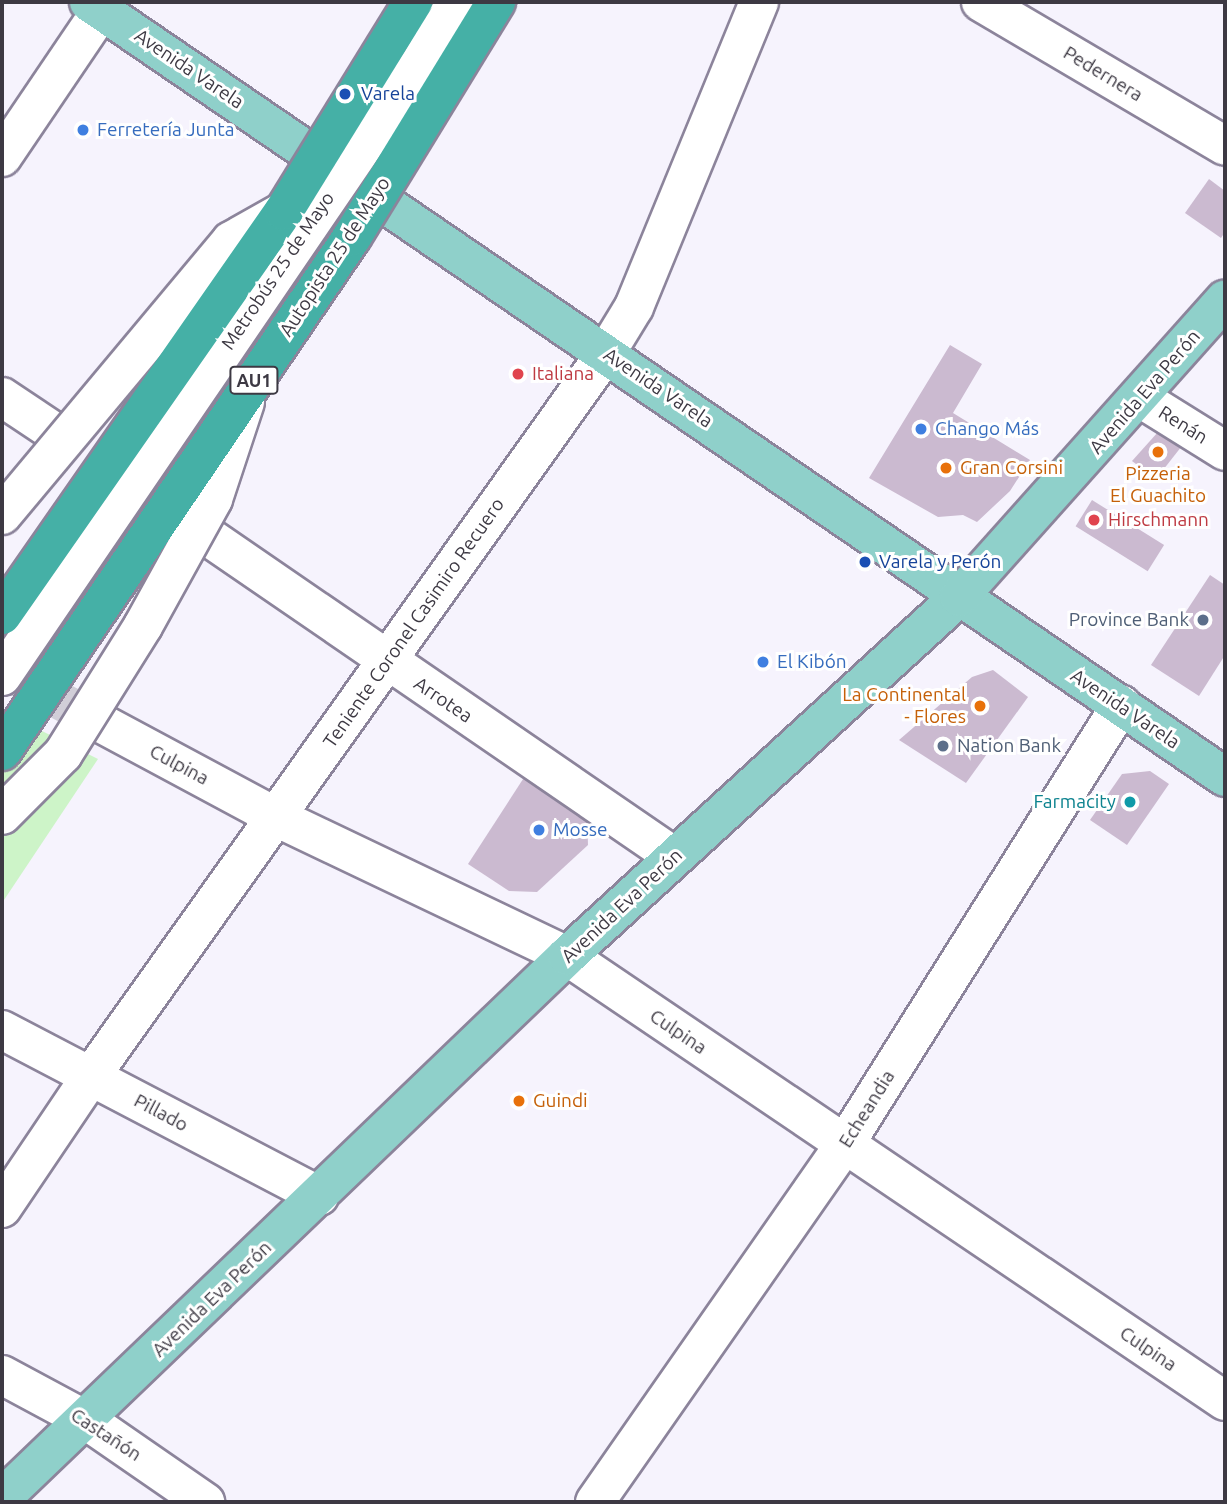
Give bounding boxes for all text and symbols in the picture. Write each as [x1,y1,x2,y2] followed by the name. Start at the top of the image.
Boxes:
[130,24,248,114] street label: Avenida Varela
[1059,41,1147,107] street label: Pedernera
[361,83,415,105] place label: Varela
[335,84,355,104] marker: Varela
[97,119,234,141] place label: Ferretería Junta
[75,122,91,138] marker: Ferretería Junta
[275,173,395,341] street label: Autopista 25 de Mayo
[217,188,339,354] street label: Metrobús 25 de Mayo
[1085,325,1205,459] street label: Avenida Eva Perón
[599,343,717,433] street label: Avenida Varela
[532,363,594,385] place label: Italiana
[228,366,280,394] road number: AU1
[510,366,526,382] marker: Italiana
[1154,401,1212,449] street label: Renán
[935,418,1039,440] place label: Chango Más
[913,421,929,437] marker: Chango Más
[1150,444,1166,460] marker: Pizzeria El Guachito
[960,457,1063,479] place label: Gran Corsini
[938,460,954,476] marker: Gran Corsini
[1110,463,1206,507] place label: Pizzeria El Guachito
[319,494,509,752] street label: Teniente Coronel Casimiro Recuero
[1108,509,1209,531] place label: Hirschmann
[1086,512,1102,528] marker: Hirschmann
[879,551,1001,573] place label: Varela y Perón
[857,554,873,570] marker: Varela y Perón
[1069,609,1189,631] place label: Province Bank
[1195,612,1211,628] marker: Province Bank
[777,651,847,673] place label: El Kibón
[755,654,771,670] marker: El Kibón
[1066,664,1184,754] street label: Avenida Varela
[409,672,477,728] street label: Arrotea
[842,684,966,728] place label: La Continental - Flores
[972,698,988,714] marker: La Continental - Flores
[957,735,1061,757] place label: Nation Bank
[935,738,951,754] marker: Nation Bank
[146,740,212,790] street label: Culpina
[1034,791,1116,813] place label: Farmacity
[1122,794,1138,810] marker: Farmacity
[553,819,608,841] place label: Mosse
[531,822,547,838] marker: Mosse
[557,844,687,968] street label: Avenida Eva Perón
[645,1005,711,1059] street label: Culpina
[834,1066,900,1152] street label: Echeandia
[130,1089,192,1137] street label: Pillado
[533,1090,588,1112] place label: Guindi
[511,1093,527,1109] marker: Guindi
[148,1236,276,1362] street label: Avenida Eva Perón
[1115,1322,1181,1376] street label: Culpina
[66,1404,146,1466] street label: Castañón

